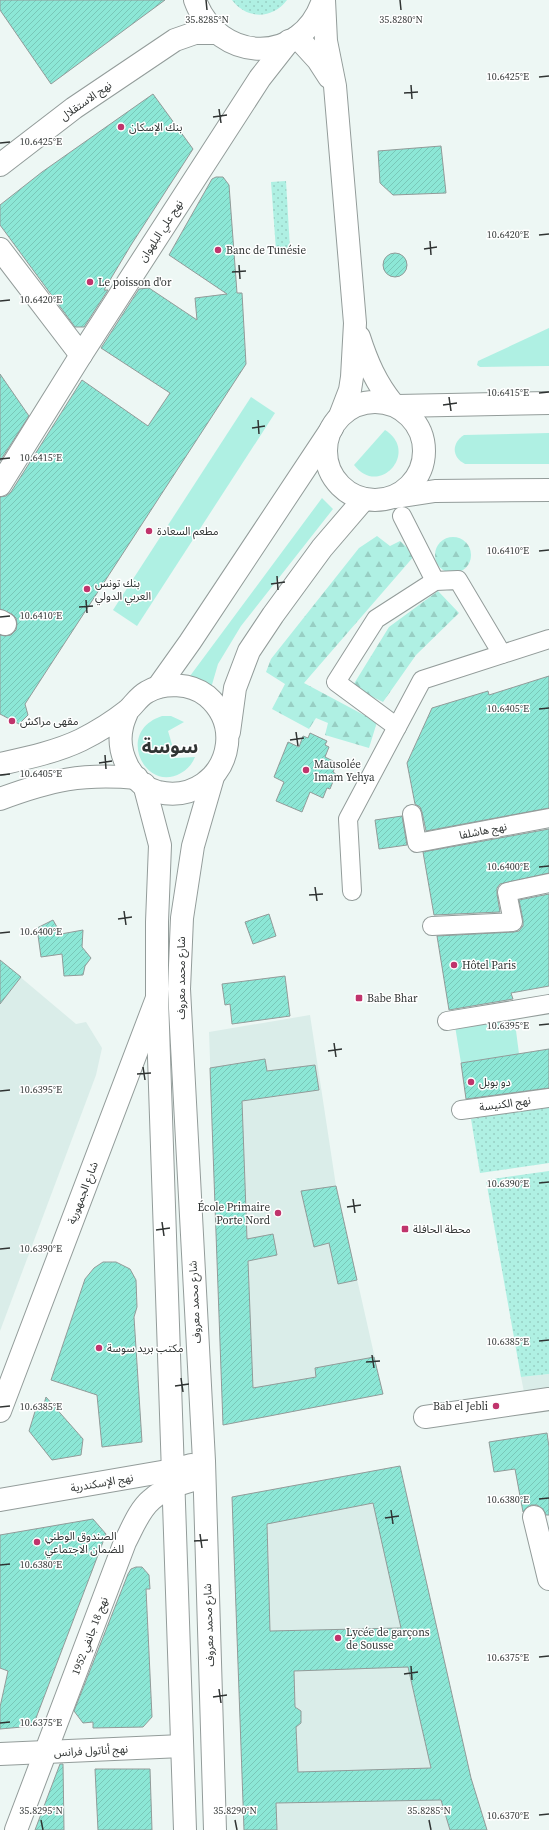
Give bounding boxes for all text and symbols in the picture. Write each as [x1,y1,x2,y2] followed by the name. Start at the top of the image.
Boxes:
[185,13,229,26] text: 35.8285°N
[379,13,423,26] text: 35.8280°N
[487,70,529,83] text: 10.6425°E
[57,78,115,124] street label: نهج الاستقلال
[129,120,182,135] place label: بنك الإسكان
[116,122,126,132] marker: بنك الإسكان
[20,135,62,148] text: 10.6425°E
[135,197,188,266] street label: نهج علي البلهوان
[487,228,529,241] text: 10.6420°E
[226,243,306,258] place label: Banc de Tunésie
[213,245,223,255] marker: Banc de Tunésie
[98,275,172,290] place label: Le poisson d'or
[85,277,95,287] marker: Le poisson d'or
[20,293,62,306] text: 10.6420°E
[487,386,529,399] text: 10.6415°E
[20,451,62,464] text: 10.6415°E
[157,524,219,540] place label: مطعم السعادة
[144,526,154,536] marker: مطعم السعادة
[487,544,529,557] text: 10.6410°E
[95,576,151,605] place label: بنك تونس العربي الدولي
[82,584,92,594] marker: بنك تونس العربي الدولي
[20,609,62,622] text: 10.6410°E
[487,702,529,715] text: 10.6405°E
[20,714,79,729] place label: مقهى مراكش
[7,716,17,726] marker: مقهى مراكش
[142,733,198,759] district label: سوسة
[314,757,375,785] place label: Mausolée Imam Yehya
[301,765,311,775] marker: Mausolée Imam Yehya
[20,767,62,780] text: 10.6405°E
[458,819,508,843] street label: نهج هاشلفا
[487,860,529,873] text: 10.6400°E
[20,925,62,938] text: 10.6400°E
[174,936,189,1020] street label: شارع محمد معروف
[462,958,516,973] place label: Hôtel Paris
[449,960,459,970] marker: Hôtel Paris
[367,991,418,1006] place label: Babe Bhar
[354,993,364,1003] marker: Babe Bhar
[487,1019,529,1032] text: 10.6395°E
[479,1075,511,1090] place label: دو بوبل
[466,1077,476,1087] marker: دو بوبل
[20,1083,62,1096] text: 10.6395°E
[478,1093,532,1115] street label: نهج الكنيسة
[64,1159,102,1226] street label: شارع الجمهورية
[487,1177,529,1190] text: 10.6390°E
[197,1200,271,1228] place label: École Primaire Porte Nord
[273,1208,283,1218] marker: École Primaire Porte Nord
[413,1222,471,1237] place label: محطة الحافلة
[400,1224,410,1234] marker: محطة الحافلة
[20,1242,62,1255] text: 10.6390°E
[185,1260,205,1344] street label: شارع محمد معروف
[487,1335,529,1348] text: 10.6385°E
[107,1341,184,1356] place label: مكتب بريد سوسة
[94,1343,104,1353] marker: مكتب بريد سوسة
[433,1399,488,1414] place label: Bab el Jebli
[20,1400,62,1413] text: 10.6385°E
[491,1401,501,1411] marker: Bab el Jebli
[69,1470,135,1496] street label: نهج الإسكندرية
[487,1493,529,1506] text: 10.6380°E
[45,1529,124,1558] place label: الصندوق الوطني للضمان الاجتماعي
[32,1537,42,1547] marker: الصندوق الوطني للضمان الاجتماعي
[20,1558,62,1571] text: 10.6380°E
[200,1583,218,1667] street label: شارع محمد معروف
[68,1595,113,1678] street label: نهج 18 جانفي 1952
[346,1625,430,1653] place label: Lycée de garçons de Sousse
[333,1633,343,1643] marker: Lycée de garçons de Sousse
[487,1651,529,1664] text: 10.6375°E
[20,1716,62,1729] text: 10.6375°E
[54,1742,128,1760] street label: نهج أناتول فرانس
[19,1804,63,1817] text: 35.8295°N
[213,1804,257,1817] text: 35.8290°N
[407,1804,451,1817] text: 35.8285°N
[487,1809,529,1822] text: 10.6370°E

